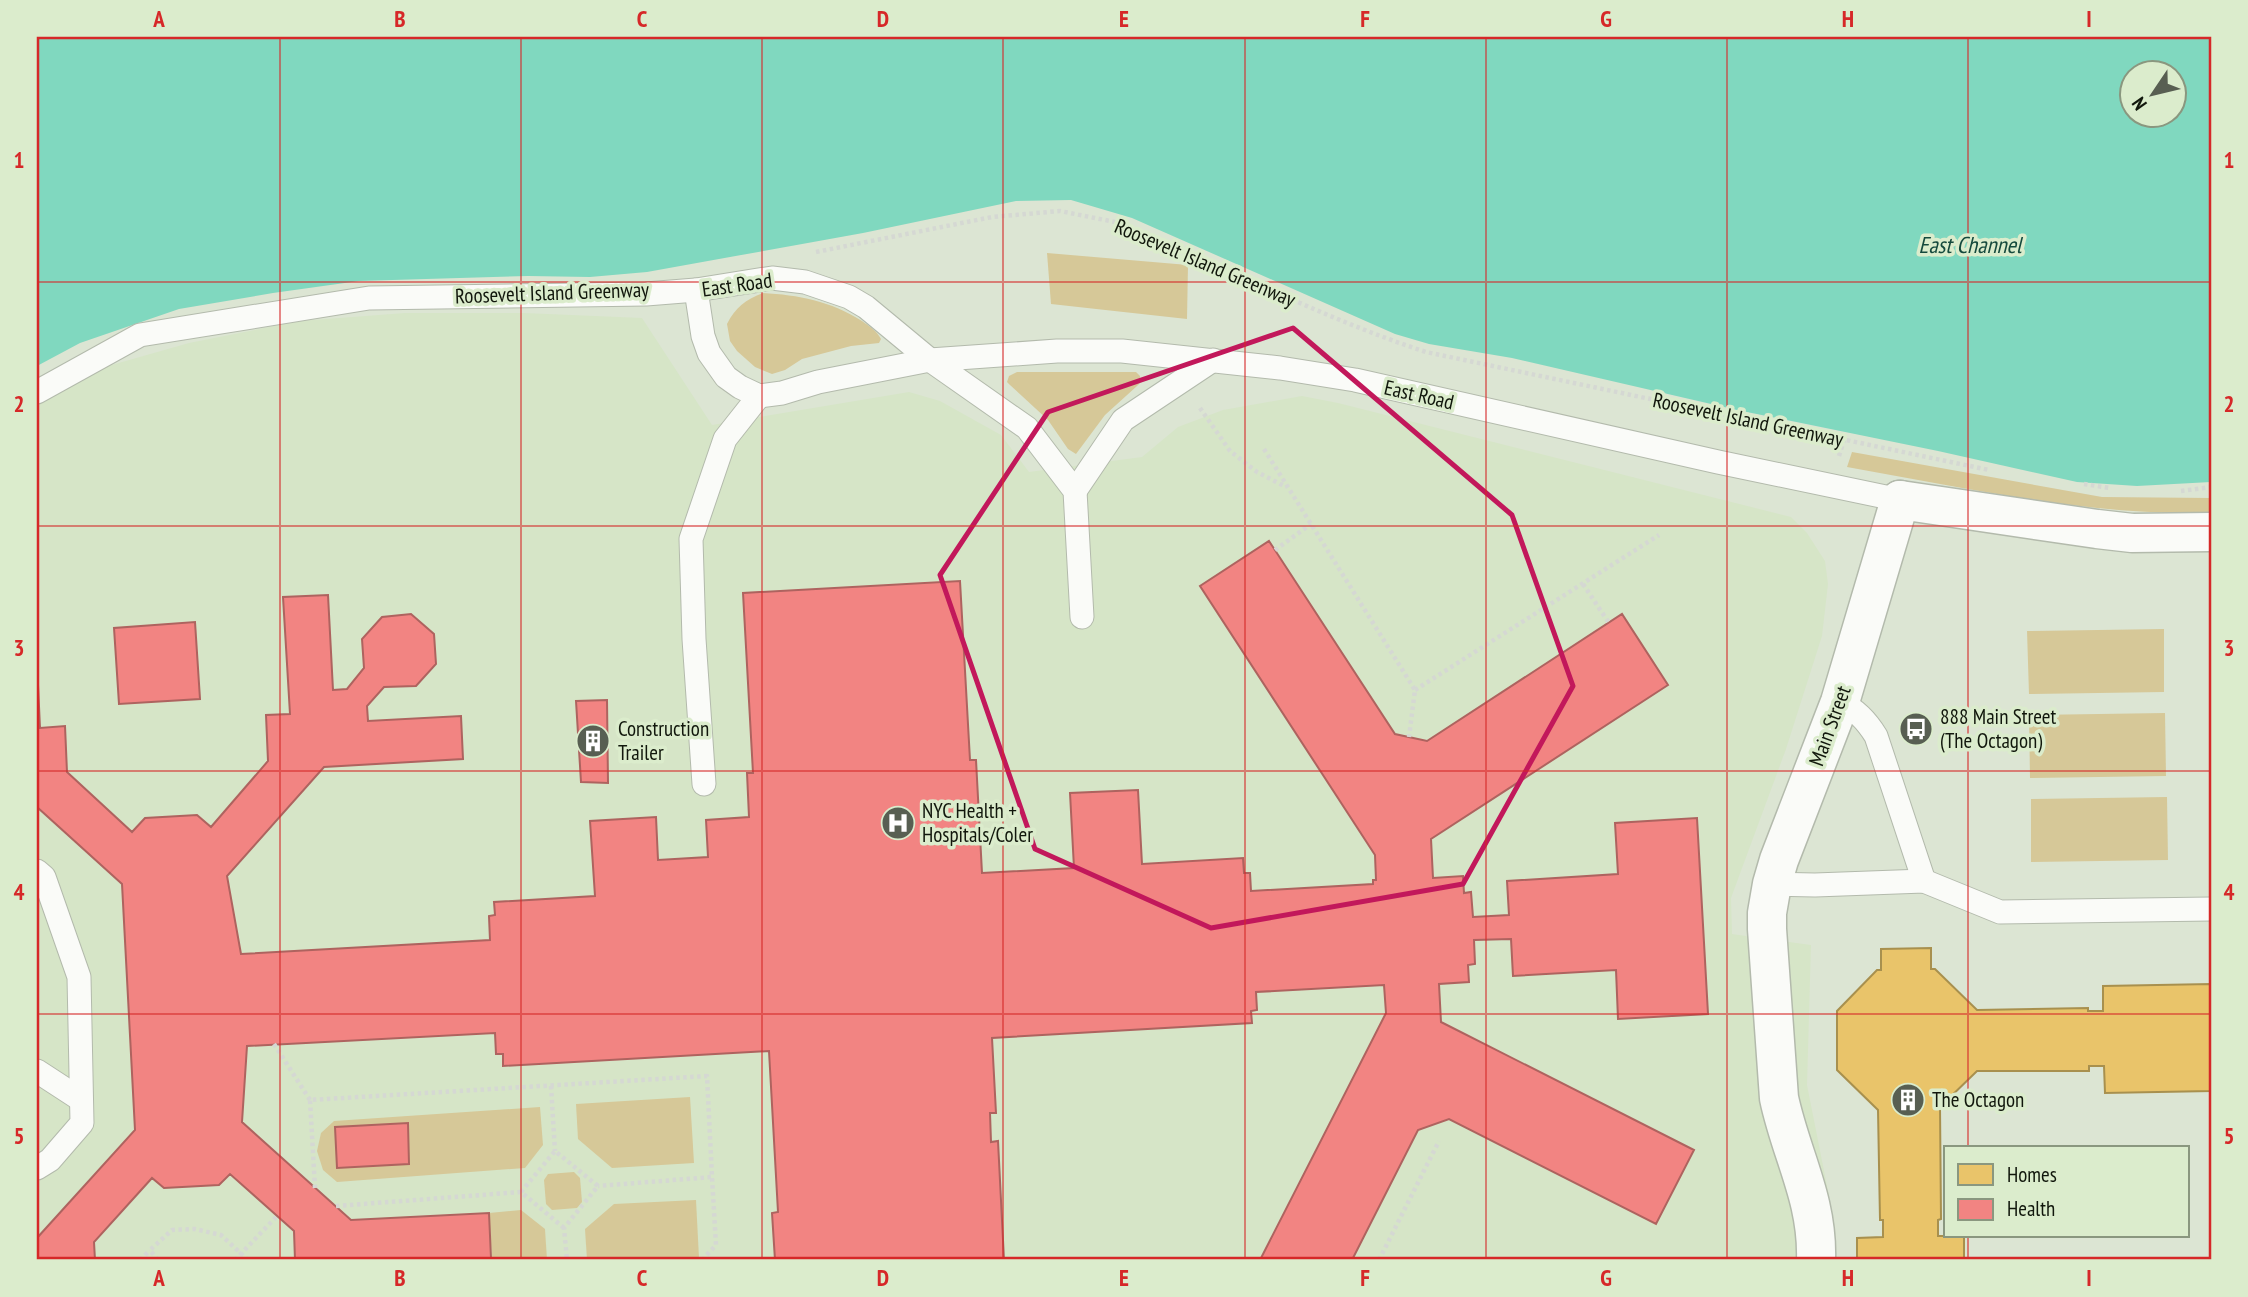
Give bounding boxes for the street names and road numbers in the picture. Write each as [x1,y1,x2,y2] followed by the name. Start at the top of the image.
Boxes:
[1111,212,1300,313] street label: Roosevelt Island Greenway
[700,266,774,303] street label: East Road
[455,276,649,309] street label: Roosevelt Island Greenway
[1382,373,1457,416] street label: East Road
[1650,386,1846,453] street label: Roosevelt Island Greenway
[1803,682,1857,770] street label: Main Street

